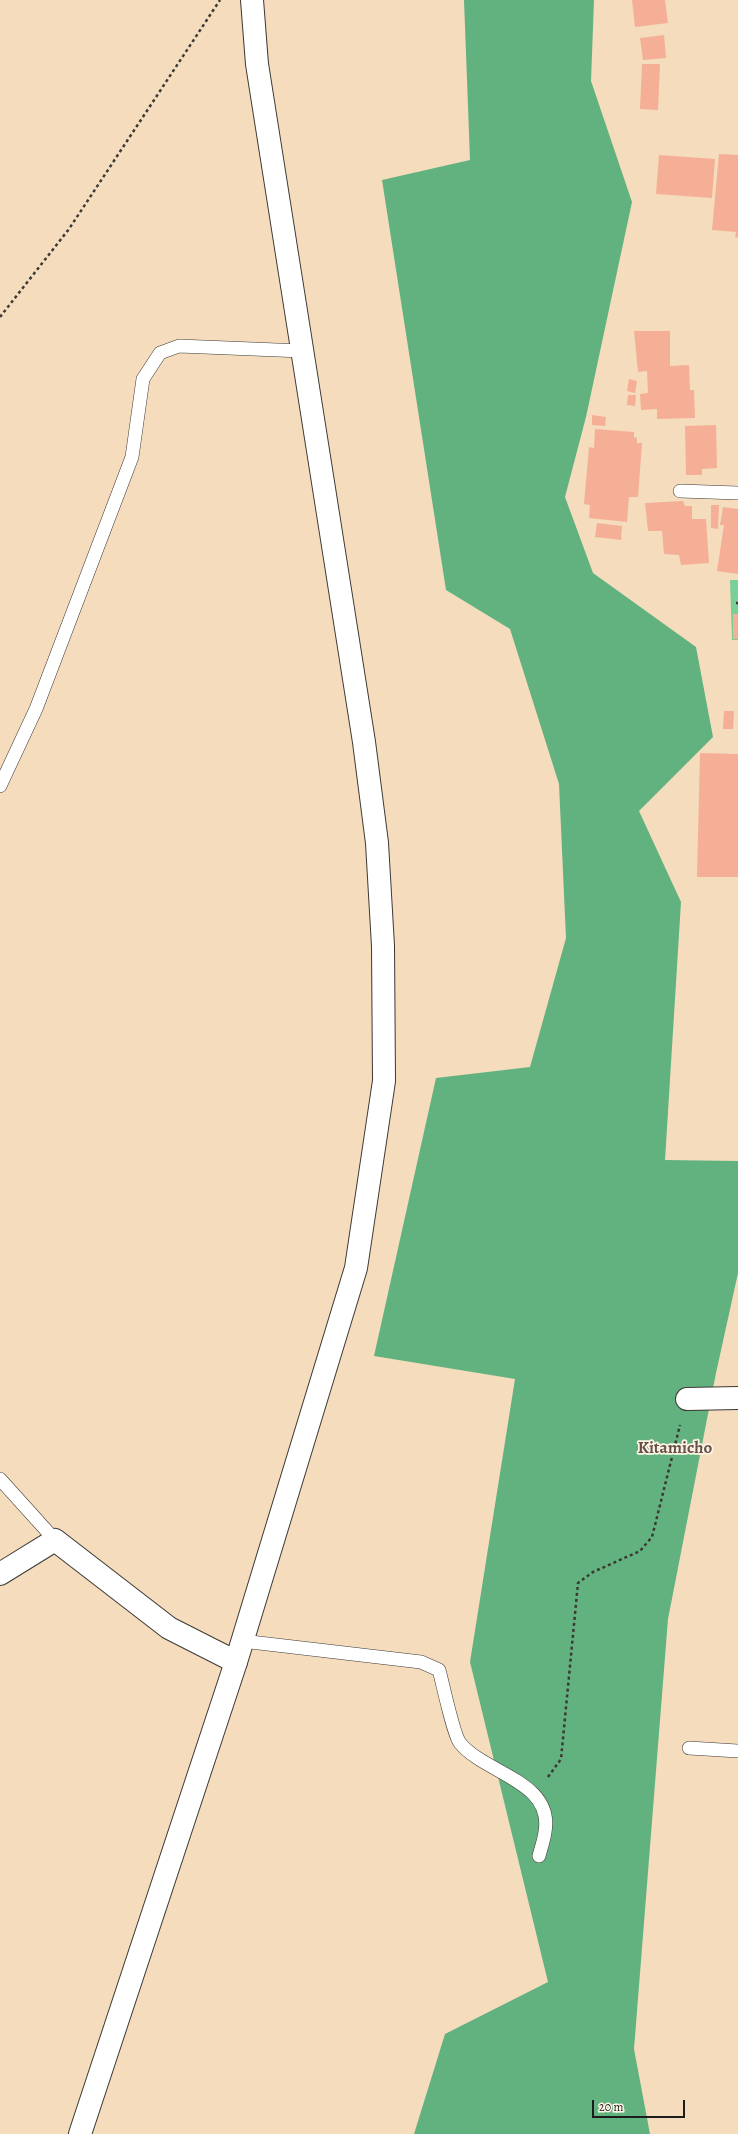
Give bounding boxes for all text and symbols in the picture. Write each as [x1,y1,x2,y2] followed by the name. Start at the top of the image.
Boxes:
[638,1439,712,1459] district label: Kitamicho
[594,2092,687,2118] scale bar
[599,2099,623,2115] text: 20 m

